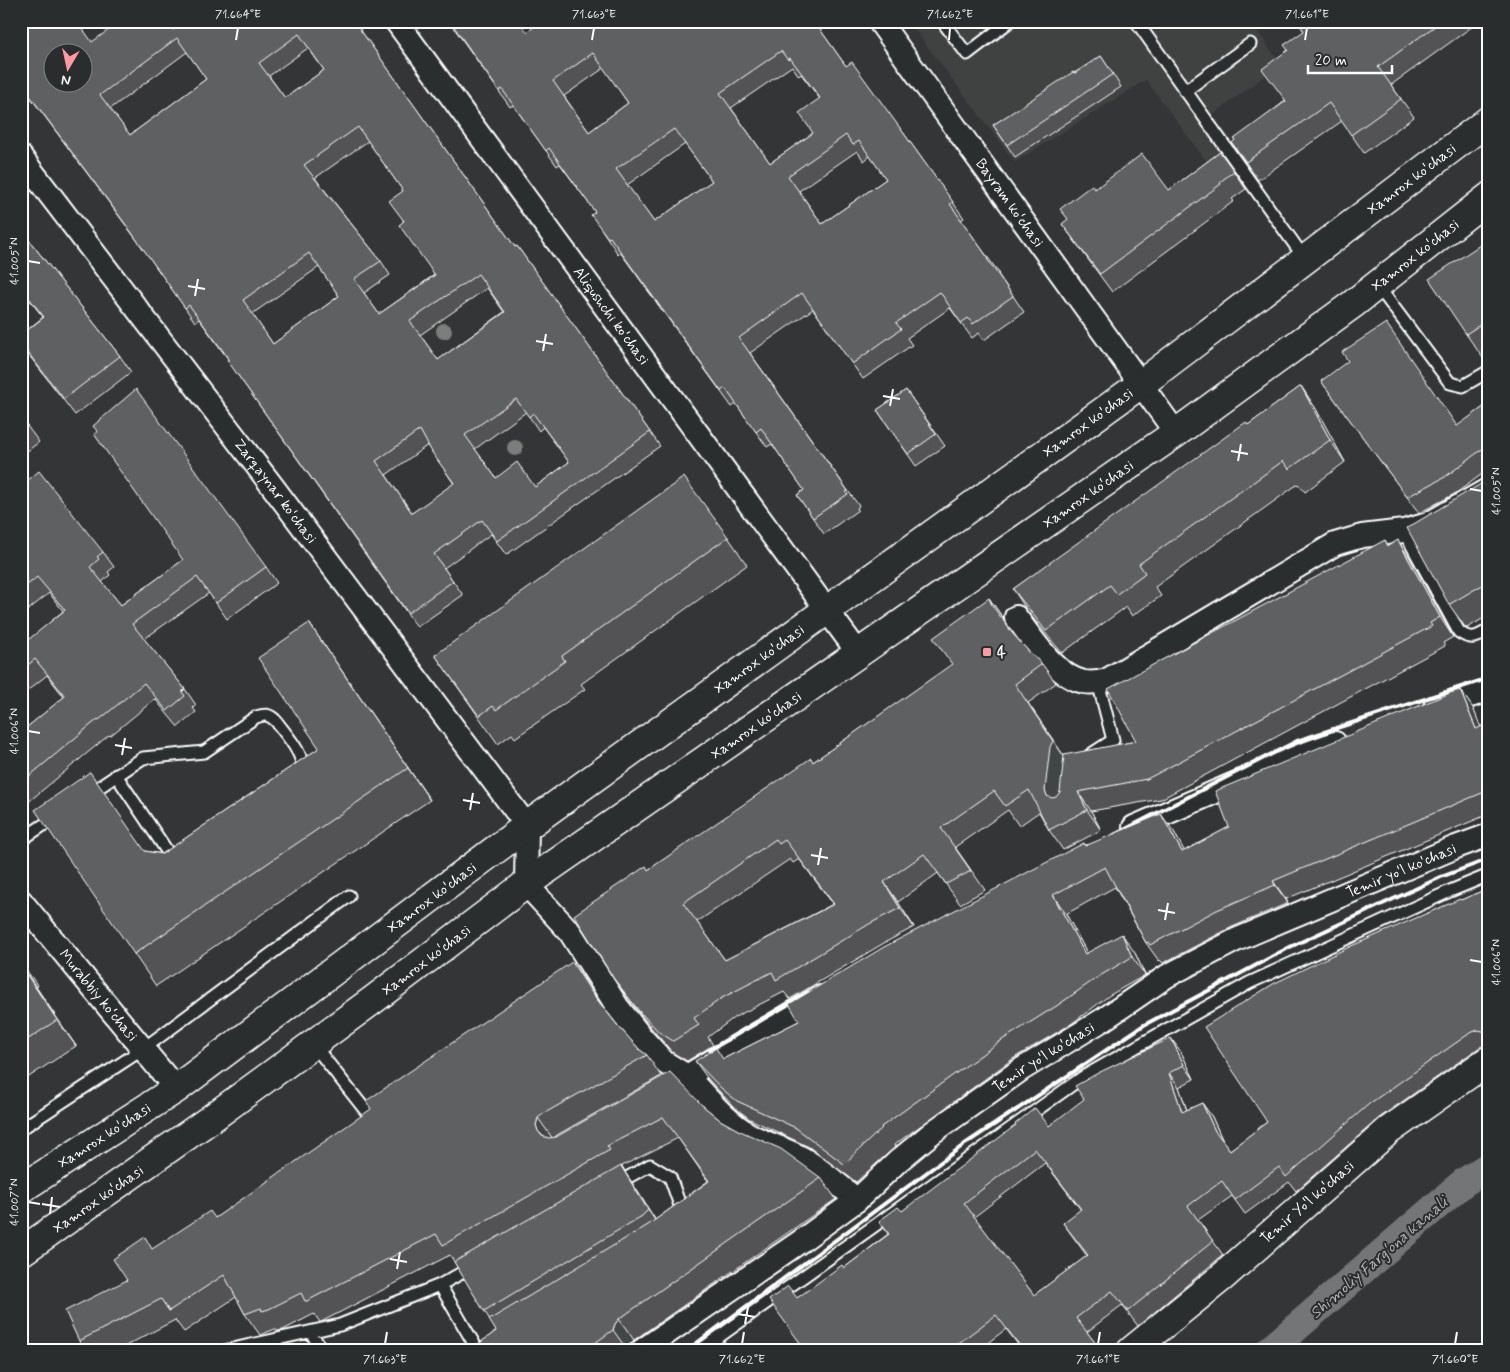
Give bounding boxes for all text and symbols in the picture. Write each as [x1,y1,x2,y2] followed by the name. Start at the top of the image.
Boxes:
[215,7,261,23] text: 71.664°E
[572,7,616,23] text: 71.663°E
[927,7,973,23] text: 71.662°E
[1285,7,1329,23] text: 71.661°E
[42,42,92,92] north arrow
[1308,42,1391,74] scale bar
[1315,51,1347,71] text: 20 m
[60,70,72,89] text: N
[1363,139,1461,220] street label: Xamrox ko'chasi
[970,155,1048,252] street label: Bayram ko‘chasi
[1367,215,1464,296] street label: Xamrox koʻchasi
[7,237,23,285] text: 41.005°N
[568,263,653,369] street label: Aliqushchi ko‘chasi
[1039,384,1138,463] street label: Xamrox ko'chasi
[229,435,321,548] street label: Zarqaynar ko‘chasi
[1039,456,1138,534] street label: Xamrox koʻchasi
[1489,467,1505,515] text: 41.005°N
[710,620,809,699] street label: Xamrox ko'chasi
[997,643,1006,663] place label: 4
[981,646,993,658] marker: 4
[707,687,806,765] street label: Xamrox koʻchasi
[7,708,23,754] text: 41.006°N
[1343,839,1459,903] street label: Temir yo'l ko'chasi
[383,858,481,938] street label: Xamrox ko'chasi
[378,921,475,1001] street label: Xamrox koʻchasi
[1489,939,1505,985] text: 41.006°N
[54,945,142,1046] street label: Murabbiy ko‘chasi
[989,1018,1099,1098] street label: Temir yo'l ko'chasi
[54,1099,155,1174] street label: Xamrox ko'chasi
[1256,1156,1359,1249] street label: Temir Yoʻl koʻchasi
[49,1161,148,1239] street label: Xamrox koʻchasi
[7,1178,23,1226] text: 41.007°N
[1306,1191,1454,1324] water label: Shimoliy Fargʻona kanali
[363,1352,407,1368] text: 71.663°E
[719,1352,765,1368] text: 71.662°E
[1076,1352,1120,1368] text: 71.661°E
[1432,1352,1478,1368] text: 71.660°E

